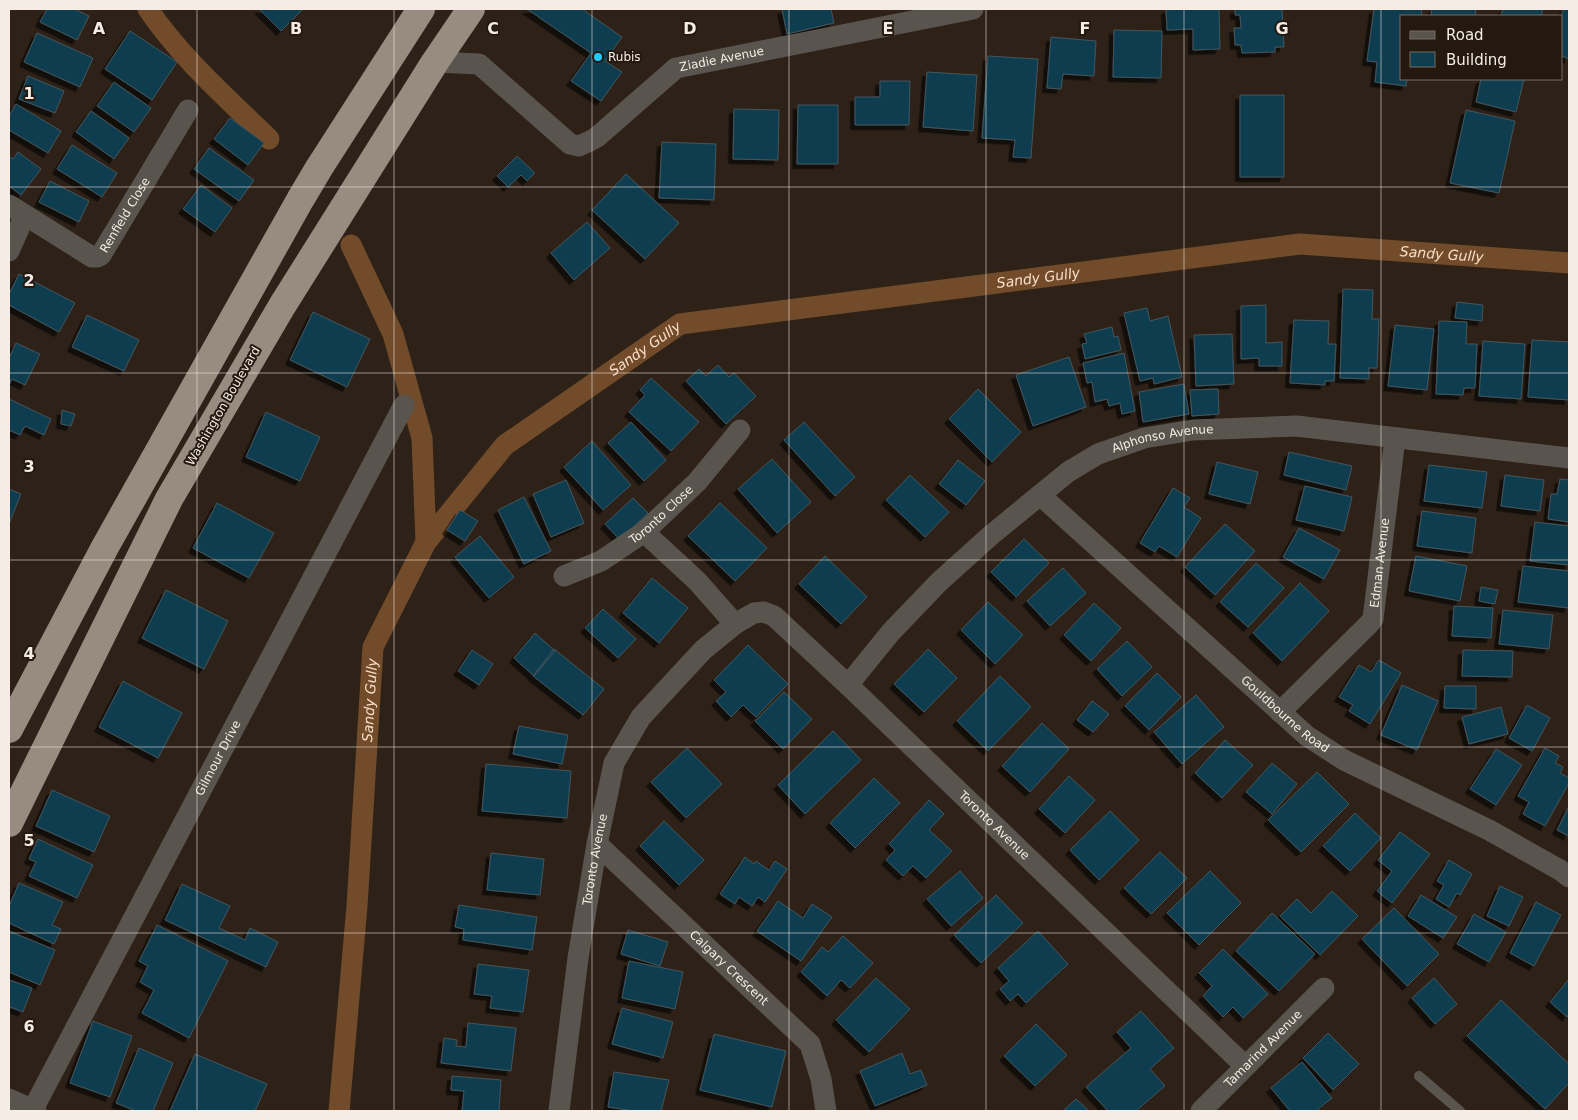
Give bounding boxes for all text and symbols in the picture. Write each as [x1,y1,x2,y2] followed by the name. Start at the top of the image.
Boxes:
[1400,15,1563,80] legend
[93,19,106,38] text: A
[290,19,302,38] text: B
[487,19,499,38] text: C
[683,19,697,38] text: D
[883,19,893,38] text: E
[1080,19,1090,38] text: F
[1275,19,1289,38] text: G
[1446,26,1484,44] text: Road
[678,44,765,74] street label: Ziadie Avenue
[608,50,641,64] place label: Rubis
[592,51,604,63] marker: Rubis
[1446,51,1507,69] text: Building
[23,84,35,103] text: 1
[97,175,153,255] street label: Renfield Close
[1399,243,1485,265] water label: Sandy Gully
[996,264,1082,291] water label: Sandy Gully
[23,271,35,290] text: 2
[606,318,684,379] water label: Sandy Gully
[183,344,263,468] street label: Washington Boulevard
[1110,422,1214,456] street label: Alphonso Avenue
[23,457,35,476] text: 3
[626,483,696,547] street label: Toronto Close
[1367,517,1392,609] street label: Edman Avenue
[23,644,35,663] text: 4
[359,657,380,743] water label: Sandy Gully
[1238,673,1332,756] street label: Gouldbourne Road
[192,718,244,798] street label: Gilmour Drive
[955,787,1033,863] street label: Toronto Avenue
[580,813,610,907] street label: Toronto Avenue
[23,831,35,850] text: 5
[687,928,771,1008] street label: Calgary Crescent
[1221,1007,1305,1091] street label: Tamarind Avenue
[23,1017,35,1036] text: 6

